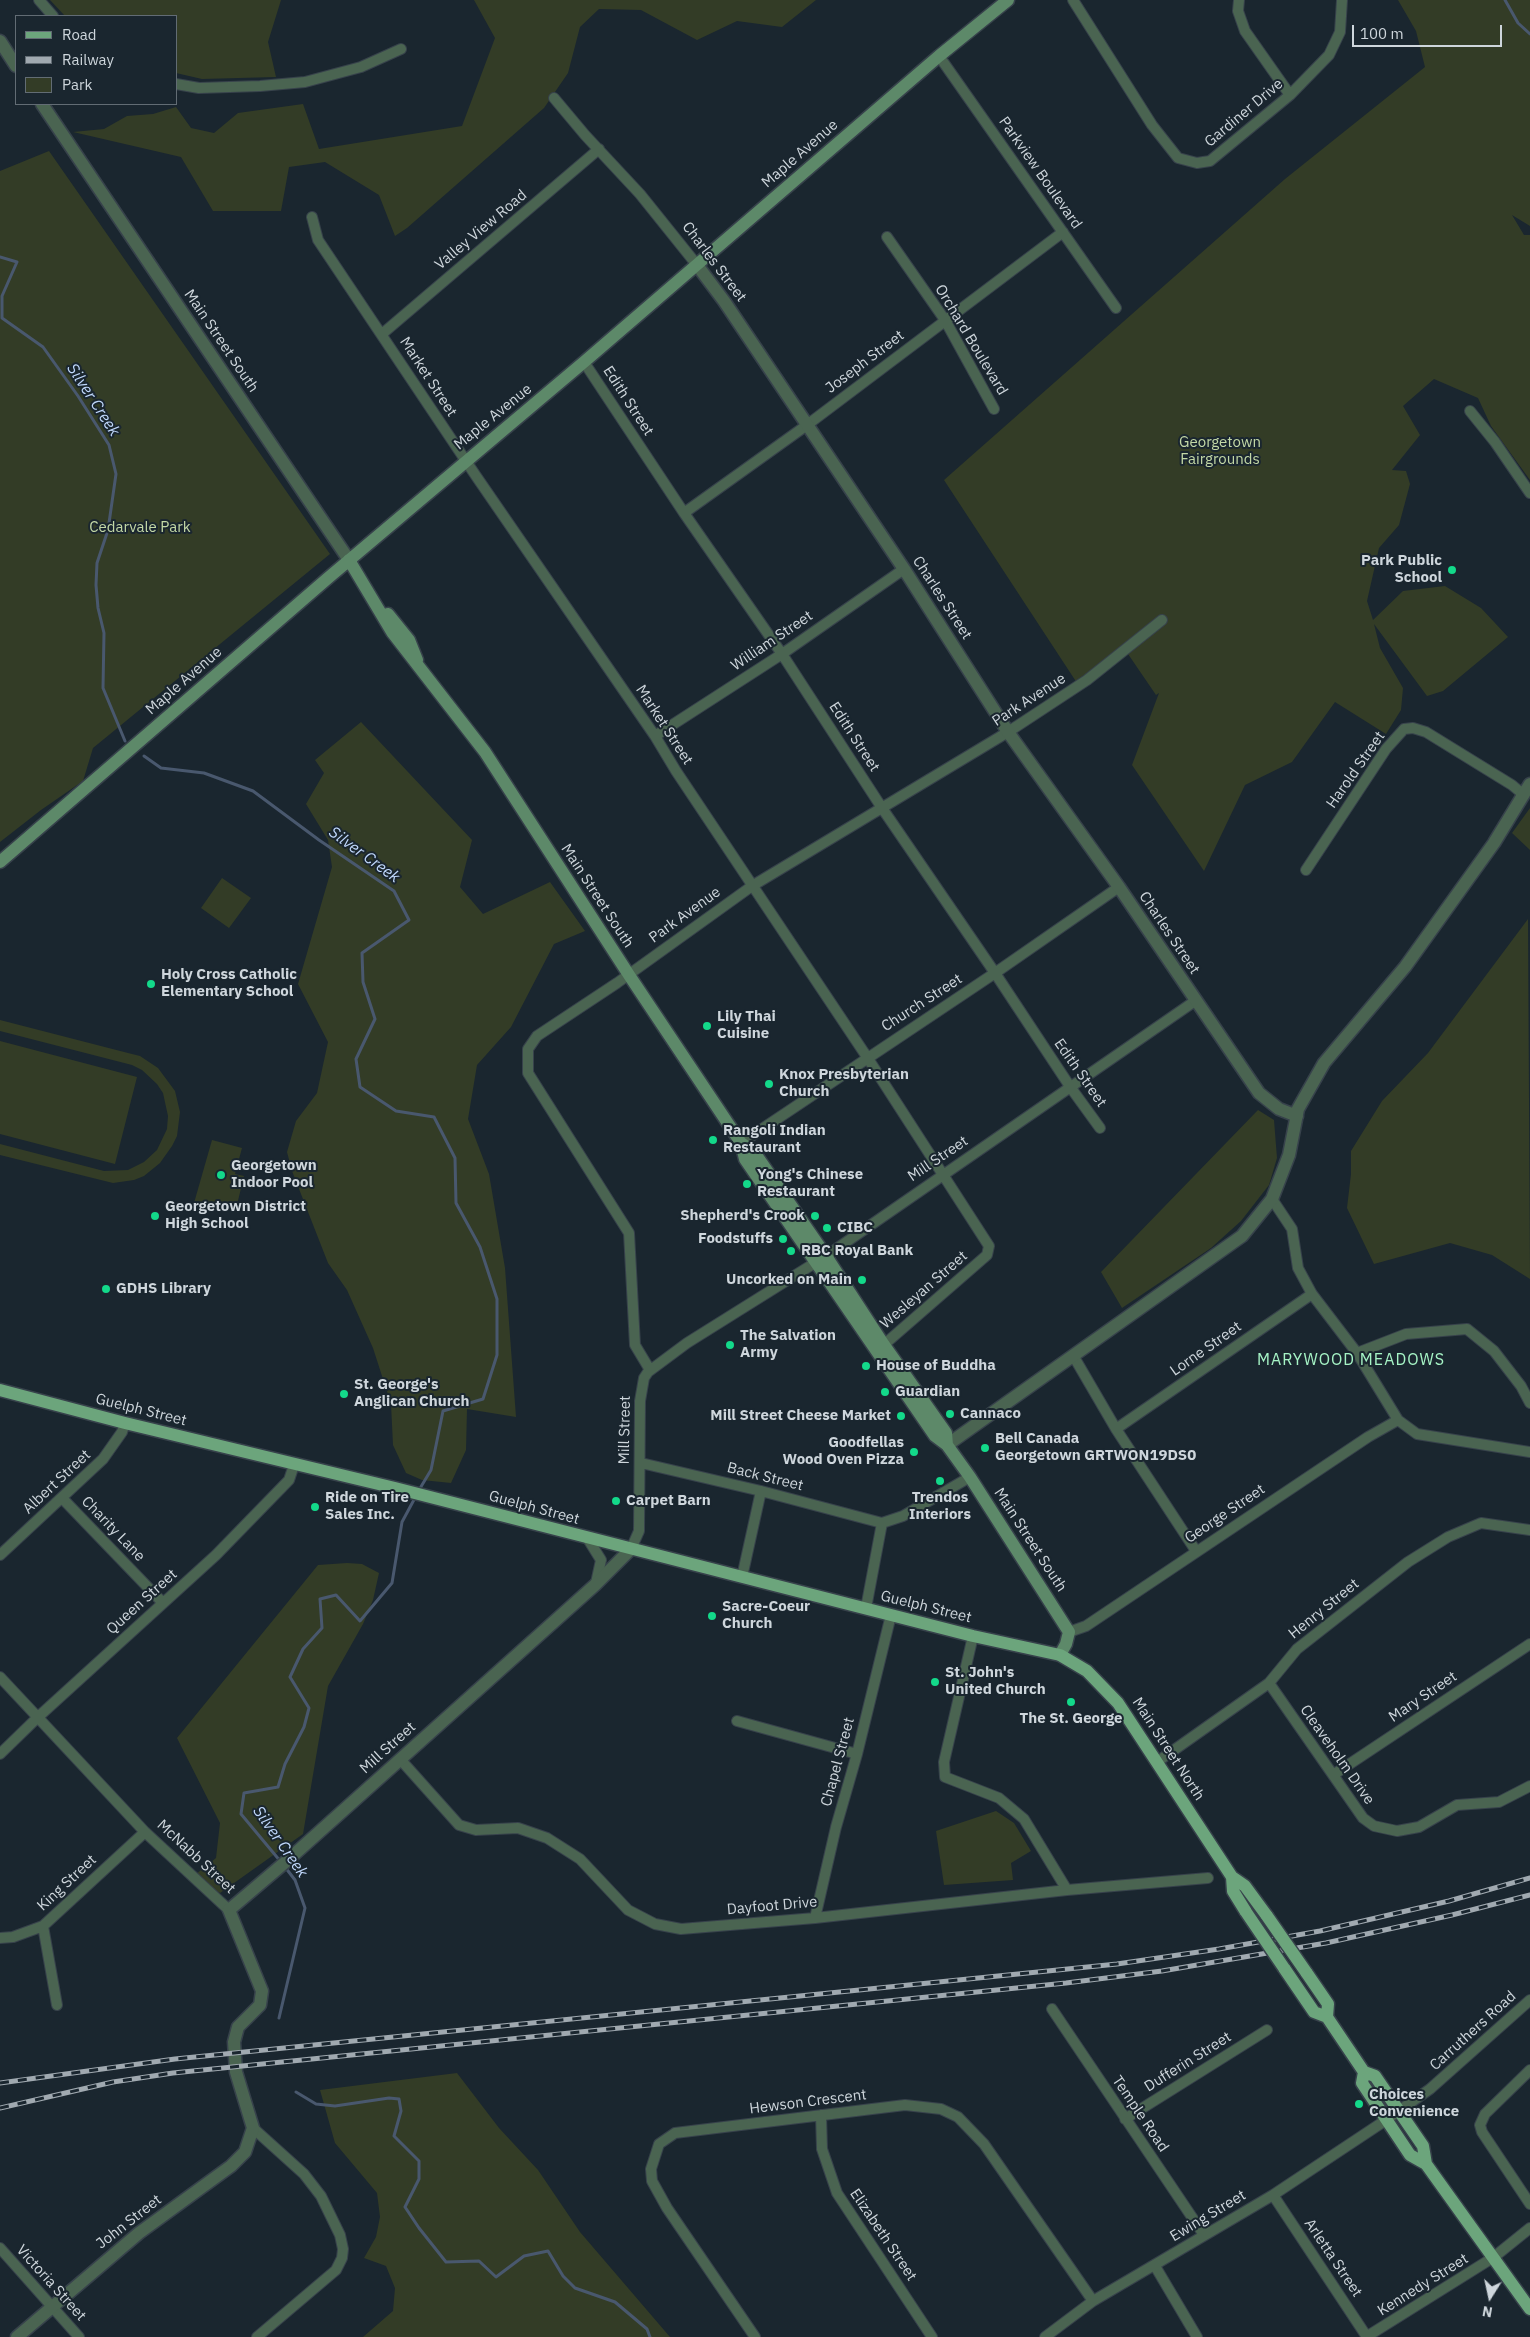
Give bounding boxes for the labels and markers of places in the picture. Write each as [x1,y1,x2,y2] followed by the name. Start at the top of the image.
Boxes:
[1361,552,1442,587] place label: Park Public School
[1446,564,1458,576] marker: Park Public School
[161,966,297,1001] place label: Holy Cross Catholic Elementary School
[145,978,157,990] marker: Holy Cross Catholic Elementary School
[717,1008,776,1043] place label: Lily Thai Cuisine
[701,1020,713,1032] marker: Lily Thai Cuisine
[779,1066,909,1101] place label: Knox Presbyterian Church
[763,1078,775,1090] marker: Knox Presbyterian Church
[723,1122,826,1157] place label: Rangoli Indian Restaurant
[707,1134,719,1146] marker: Rangoli Indian Restaurant
[231,1157,317,1192] place label: Georgetown Indoor Pool
[757,1166,863,1201] place label: Yong's Chinese Restaurant
[215,1169,227,1181] marker: Georgetown Indoor Pool
[741,1178,753,1190] marker: Yong's Chinese Restaurant
[165,1198,306,1233] place label: Georgetown District High School
[680,1207,805,1225] place label: Shepherd's Crook
[149,1210,161,1222] marker: Georgetown District High School
[809,1210,821,1222] marker: Shepherd's Crook
[837,1219,873,1237] place label: CIBC
[821,1222,833,1234] marker: CIBC
[698,1230,773,1248] place label: Foodstuffs
[777,1233,789,1245] marker: Foodstuffs
[801,1242,913,1260] place label: RBC Royal Bank
[785,1245,797,1257] marker: RBC Royal Bank
[726,1271,852,1289] place label: Uncorked on Main
[856,1274,868,1286] marker: Uncorked on Main
[116,1280,211,1298] place label: GDHS Library
[100,1283,112,1295] marker: GDHS Library
[740,1327,836,1362] place label: The Salvation Army
[724,1339,736,1351] marker: The Salvation Army
[876,1357,996,1375] place label: House of Buddha
[860,1360,872,1372] marker: House of Buddha
[354,1376,469,1411] place label: St. George's Anglican Church
[895,1383,960,1401] place label: Guardian
[879,1386,891,1398] marker: Guardian
[338,1388,350,1400] marker: St. George's Anglican Church
[960,1405,1021,1423] place label: Cannaco
[710,1407,891,1425] place label: Mill Street Cheese Market
[944,1408,956,1420] marker: Cannaco
[895,1410,907,1422] marker: Mill Street Cheese Market
[995,1430,1196,1465] place label: Bell Canada Georgetown GRTWON19DS0
[782,1434,904,1469] place label: Goodfellas Wood Oven Pizza
[979,1442,991,1454] marker: Bell Canada Georgetown GRTWON19DS0
[908,1446,920,1458] marker: Goodfellas Wood Oven Pizza
[934,1475,946,1487] marker: Trendos Interiors
[325,1489,409,1524] place label: Ride on Tire Sales Inc.
[909,1489,971,1524] place label: Trendos Interiors
[626,1492,711,1510] place label: Carpet Barn
[610,1495,622,1507] marker: Carpet Barn
[309,1501,321,1513] marker: Ride on Tire Sales Inc.
[722,1598,810,1633] place label: Sacre-Coeur Church
[706,1610,718,1622] marker: Sacre-Coeur Church
[945,1664,1046,1699] place label: St. John's United Church
[929,1676,941,1688] marker: St. John's United Church
[1065,1696,1077,1708] marker: The St. George
[1019,1710,1123,1728] place label: The St. George
[1369,2086,1459,2121] place label: Choices Convenience
[1353,2098,1365,2110] marker: Choices Convenience

